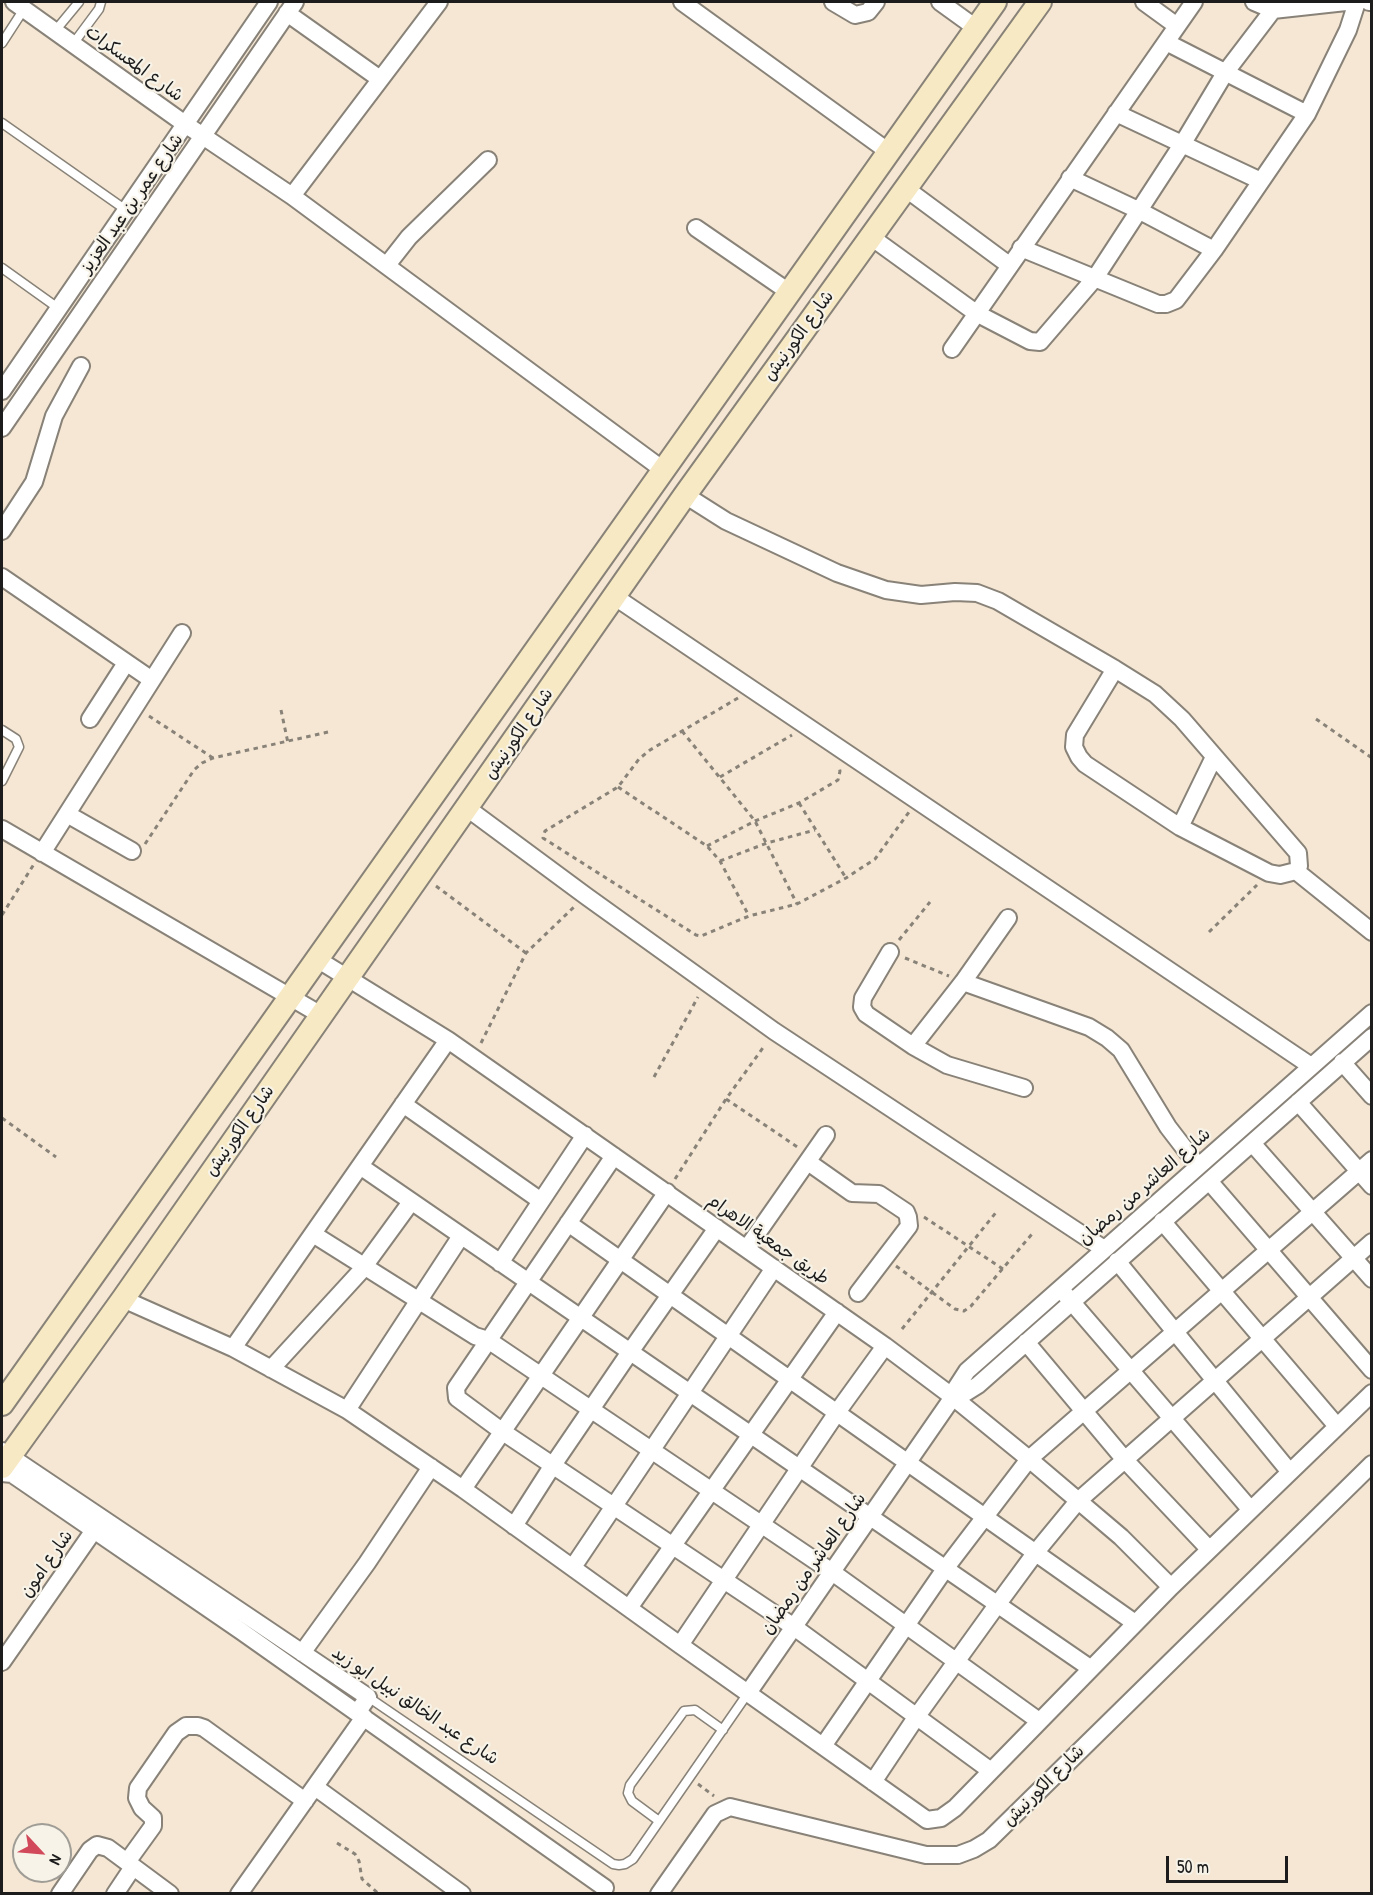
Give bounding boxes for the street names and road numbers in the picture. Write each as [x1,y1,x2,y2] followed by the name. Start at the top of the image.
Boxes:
[81,21,187,107] street label: شارع المعسكرات
[76,130,188,278] street label: شارع عمر بن عبد العزيز
[759,287,839,385] street label: شارع الكورنيش
[480,684,558,784] street label: شارع الكورنيش
[201,1081,279,1181] street label: شارع الكورنيش
[1074,1124,1216,1250] street label: شارع العاشر من رمضان
[703,1190,833,1290] street label: طريق جمعية الاهرام
[757,1489,871,1639] street label: شارع العاشر من رمضان
[16,1526,78,1602] street label: شارع امون
[327,1642,503,1770] street label: شارع عبد الخالق نبيل ابو زيد
[999,1741,1089,1831] street label: شارع الكورنيش

